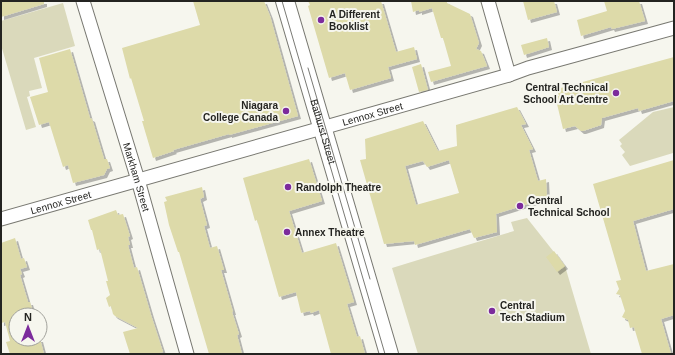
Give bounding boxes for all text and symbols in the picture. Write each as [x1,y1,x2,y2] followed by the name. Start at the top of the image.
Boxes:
[329,9,380,32] place label: A Different Booklist
[316,15,326,25] marker: A Different Booklist
[523,82,608,105] place label: Central Technical School Art Centre
[611,88,621,98] marker: Central Technical School Art Centre
[309,98,338,165] street label: Bathurst Street
[203,100,278,123] place label: Niagara College Canada
[341,100,404,128] street label: Lennox Street
[281,106,291,116] marker: Niagara College Canada
[121,141,152,213] street label: Markham Street
[283,182,293,192] marker: Randolph Theatre
[296,182,381,193] place label: Randolph Theatre
[29,188,92,216] street label: Lennox Street
[528,195,610,218] place label: Central Technical School
[515,201,525,211] marker: Central Technical School
[282,227,292,237] marker: Annex Theatre
[295,227,365,238] place label: Annex Theatre
[500,300,565,323] place label: Central Tech Stadium
[487,306,497,316] marker: Central Tech Stadium
[8,307,48,347] north arrow
[24,311,32,323] text: N

